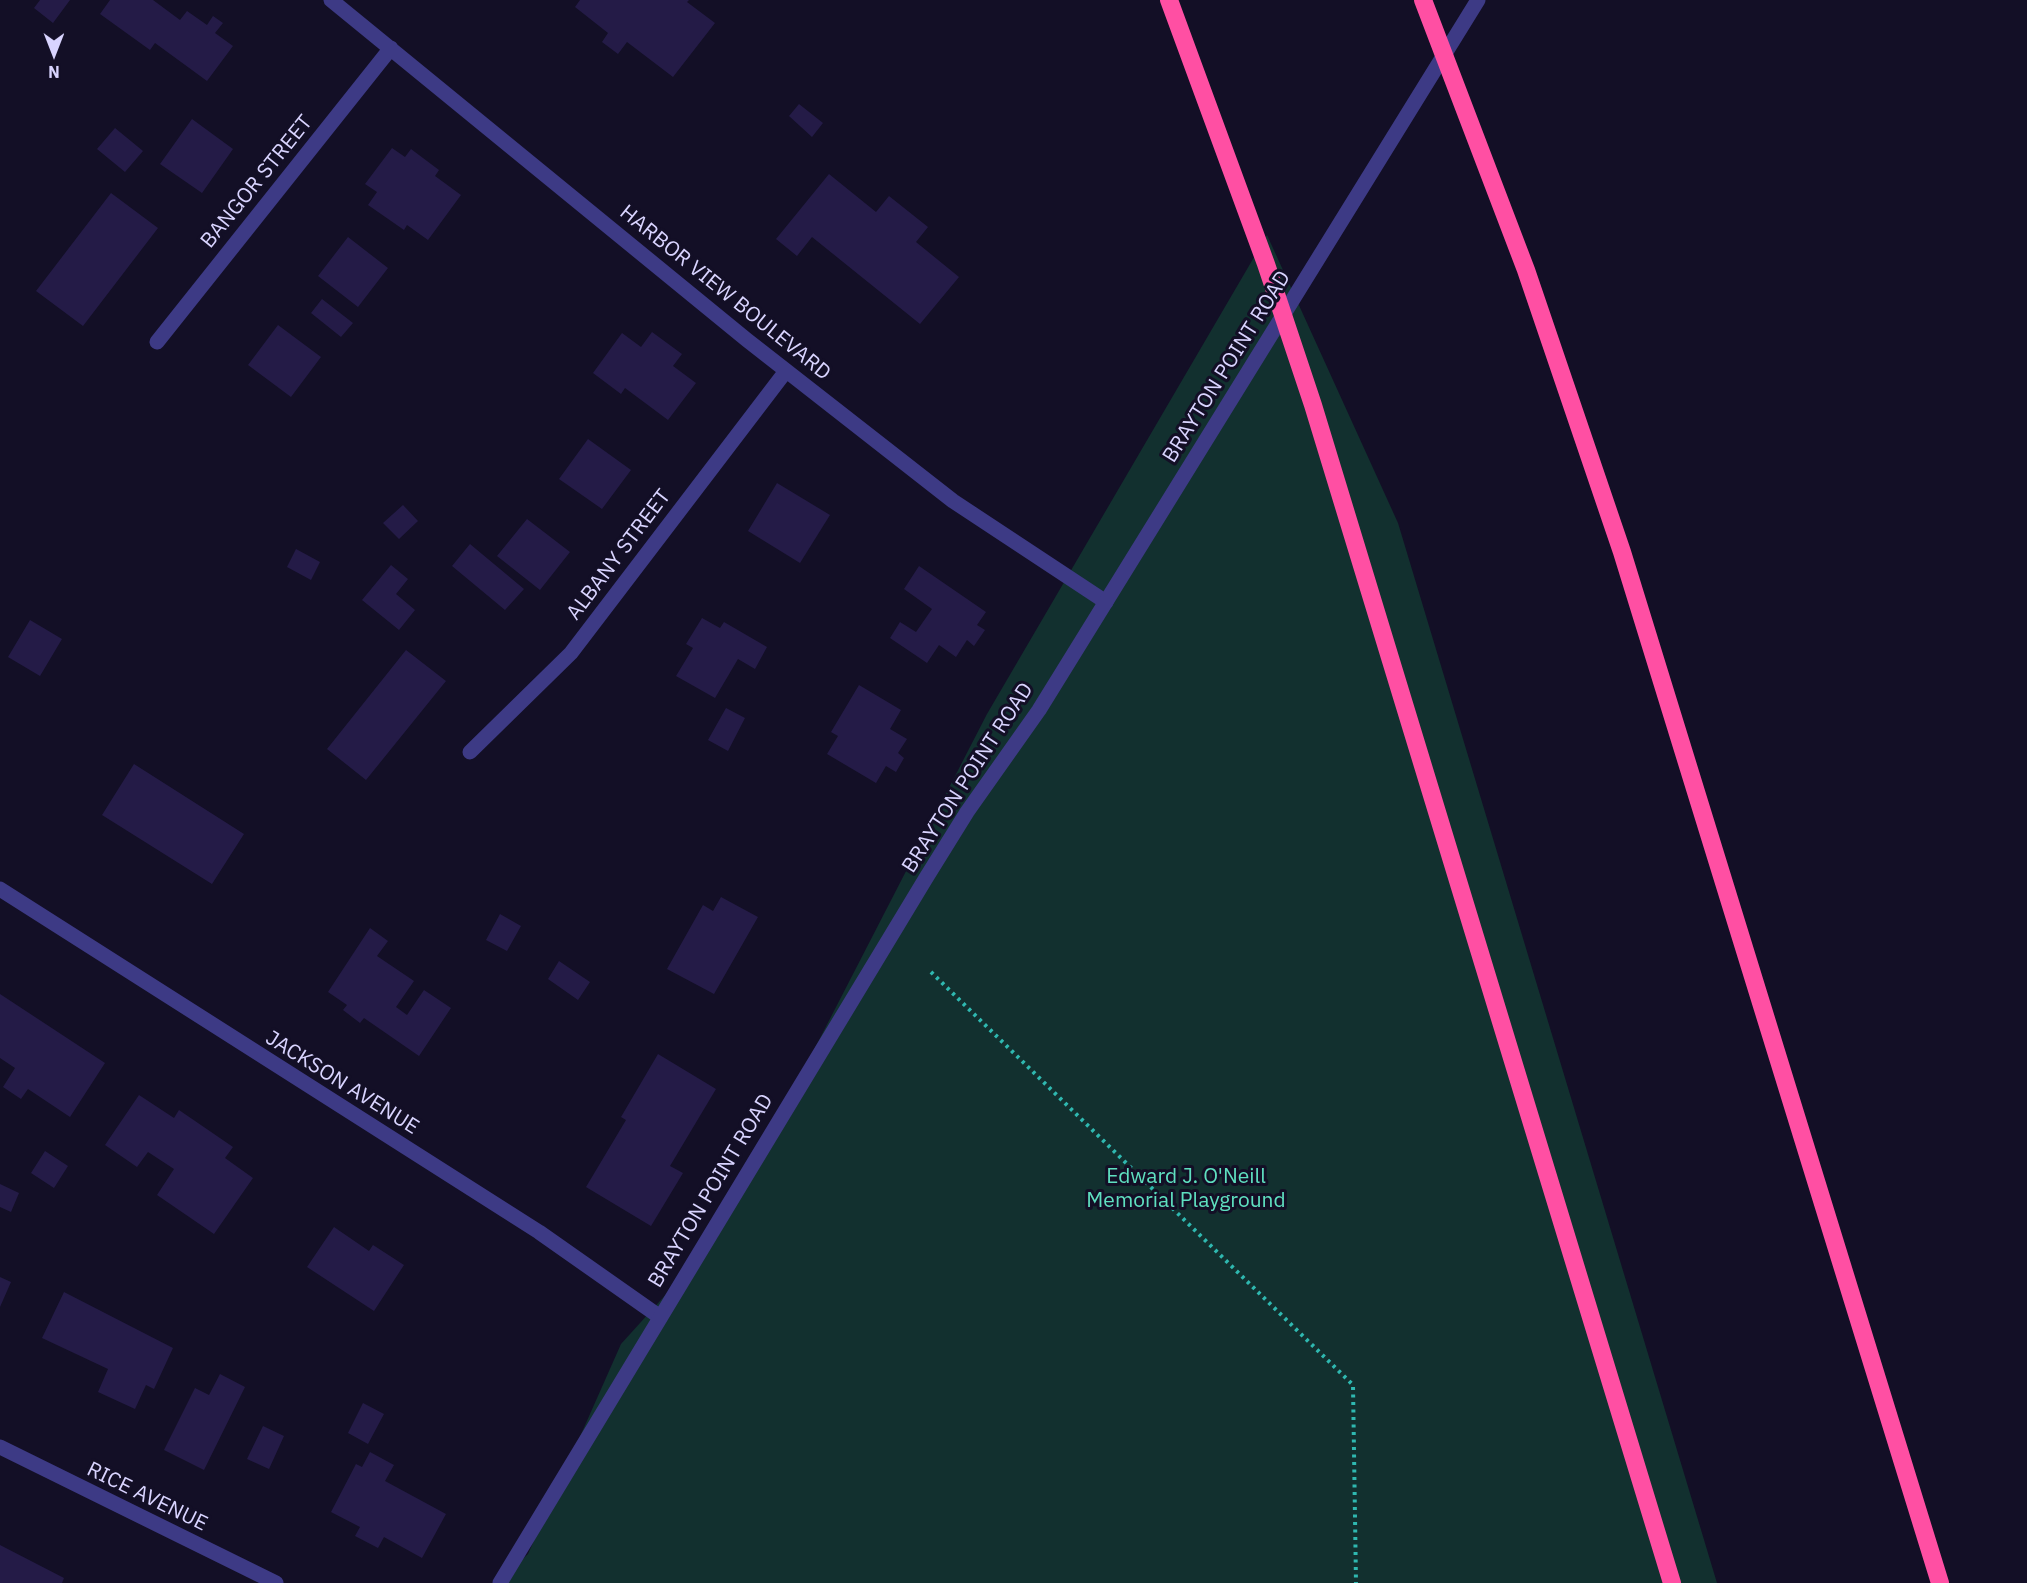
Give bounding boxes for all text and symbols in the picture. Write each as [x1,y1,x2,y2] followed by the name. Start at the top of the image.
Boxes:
[24,24,84,84] north arrow
[48,62,60,82] text: N
[196,111,318,253] street label: BANGOR STREET
[614,200,836,386] street label: HARBOR VIEW BOULEVARD
[1158,266,1296,468] street label: BRAYTON POINT ROAD
[562,485,676,625] street label: ALBANY STREET
[897,678,1039,878] street label: BRAYTON POINT ROAD
[261,1026,423,1140] street label: JACKSON AVENUE
[643,1090,779,1292] street label: BRAYTON POINT ROAD
[1086,1164,1286,1214] park label: Edward J. O'Neill Memorial Playground
[83,1457,211,1537] street label: RICE AVENUE

